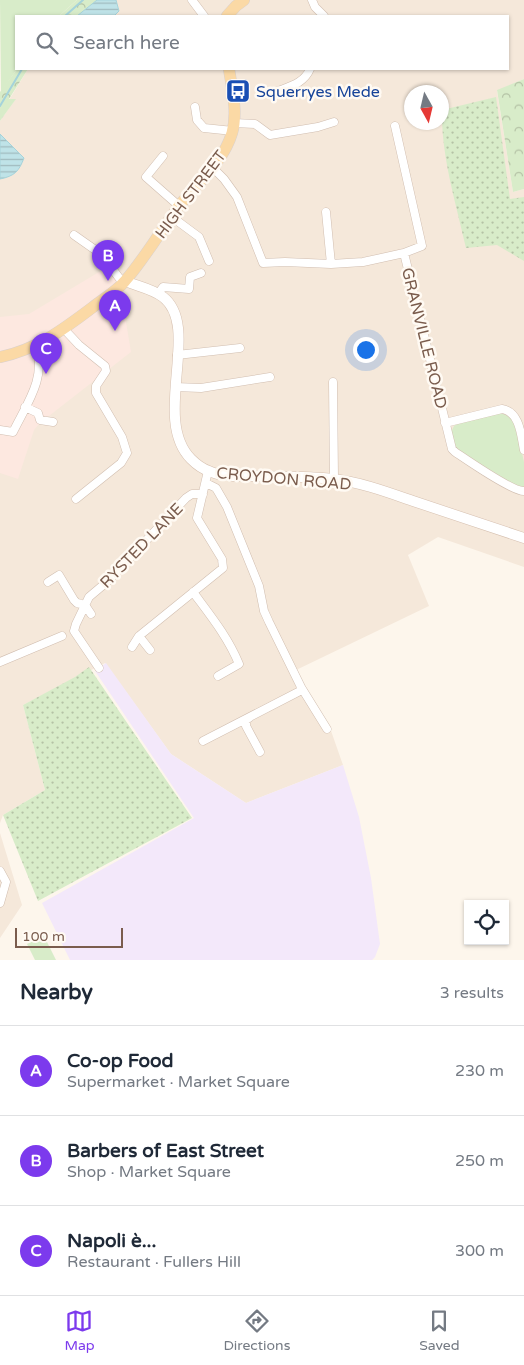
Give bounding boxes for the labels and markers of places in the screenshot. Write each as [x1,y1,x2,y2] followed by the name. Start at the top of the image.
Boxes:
[225,78,251,104] bus stop icon: Squerryes Mede
[256,82,380,102] place label: Squerryes Mede
[92,240,124,281] pin: B
[99,290,131,331] pin: A
[30,333,62,374] pin: C

